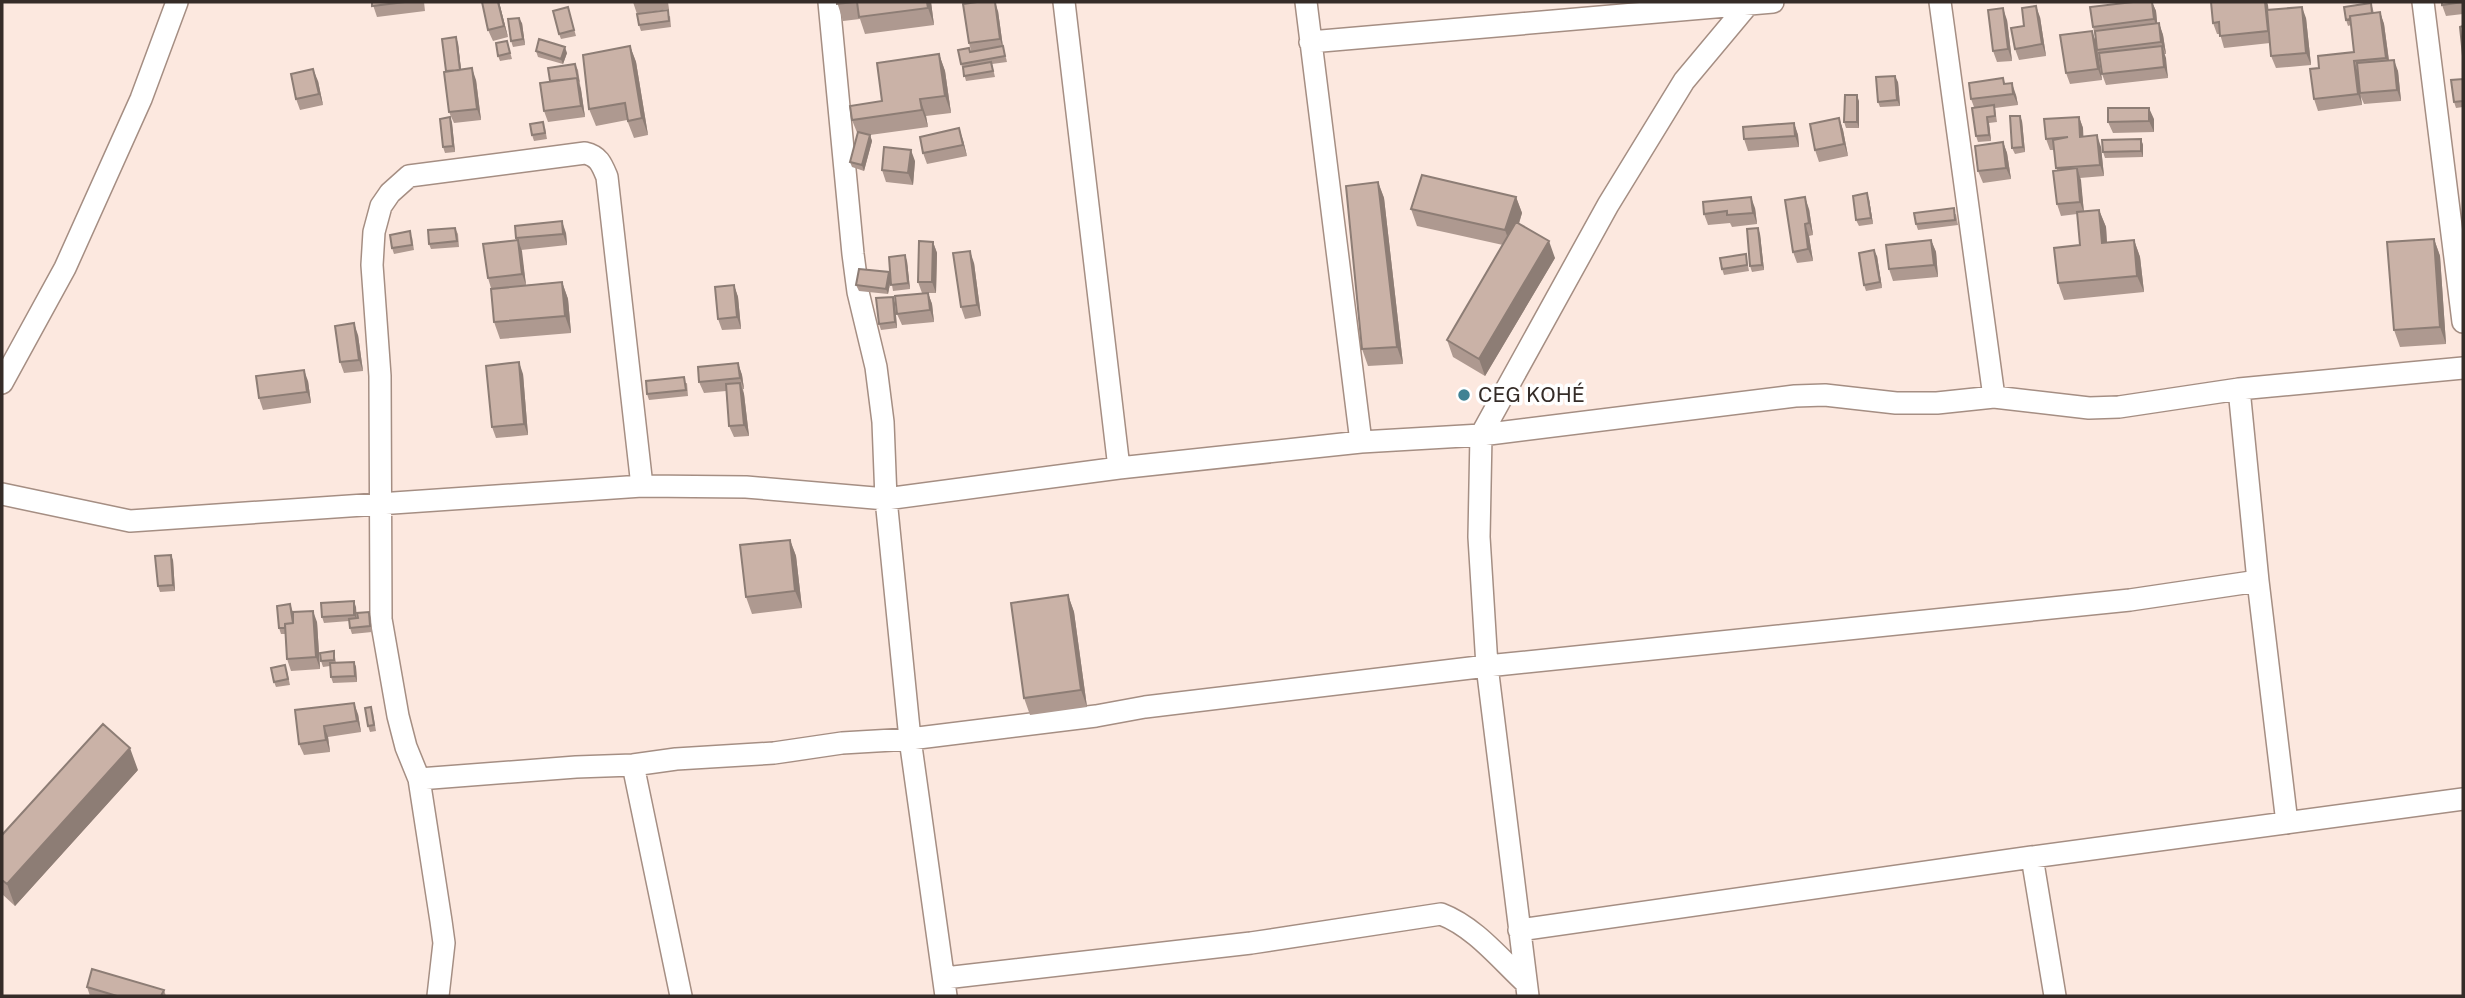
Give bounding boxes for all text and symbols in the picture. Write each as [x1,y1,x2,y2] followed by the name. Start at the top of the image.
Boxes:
[1478,382,1585,407] place label: CEG KOHÉ
[1456,387,1472,403] marker: CEG KOHÉ

